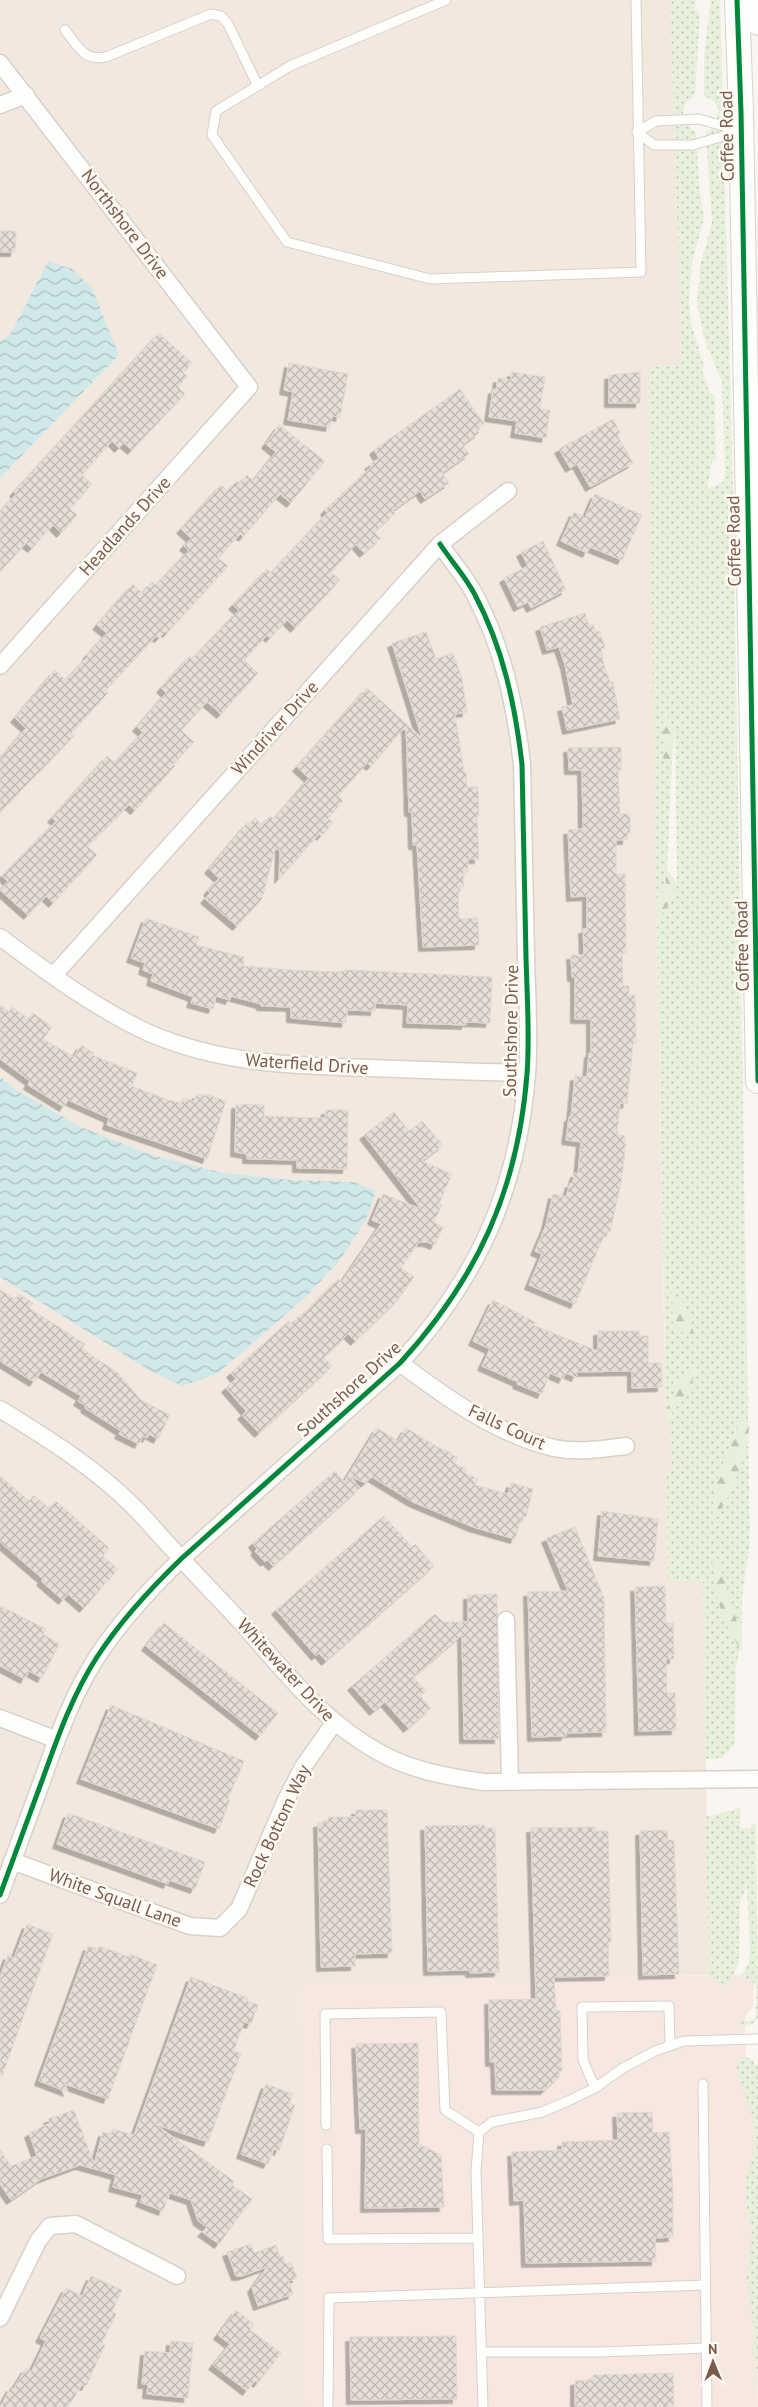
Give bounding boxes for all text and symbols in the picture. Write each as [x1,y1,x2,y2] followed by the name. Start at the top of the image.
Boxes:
[714,90,739,182] street label: Coffee Road
[77,164,174,283] street label: Northshore Drive
[74,471,175,580] street label: Headlands Drive
[721,495,746,587] street label: Coffee Road
[226,676,323,780] street label: Windriver Drive
[729,900,754,992] street label: Coffee Road
[498,965,523,1097] street label: Southshore Drive
[245,1048,369,1079] street label: Waterfield Drive
[292,1336,406,1441] street label: Southshore Drive
[465,1399,550,1454] street label: Falls Court
[233,1613,340,1726] street label: Whitewater Drive
[238,1760,315,1891] street label: Rock Bottom Way
[46,1863,185,1932] street label: White Squall Lane
[688,2337,738,2387] north arrow
[708,2340,718,2358] text: N

